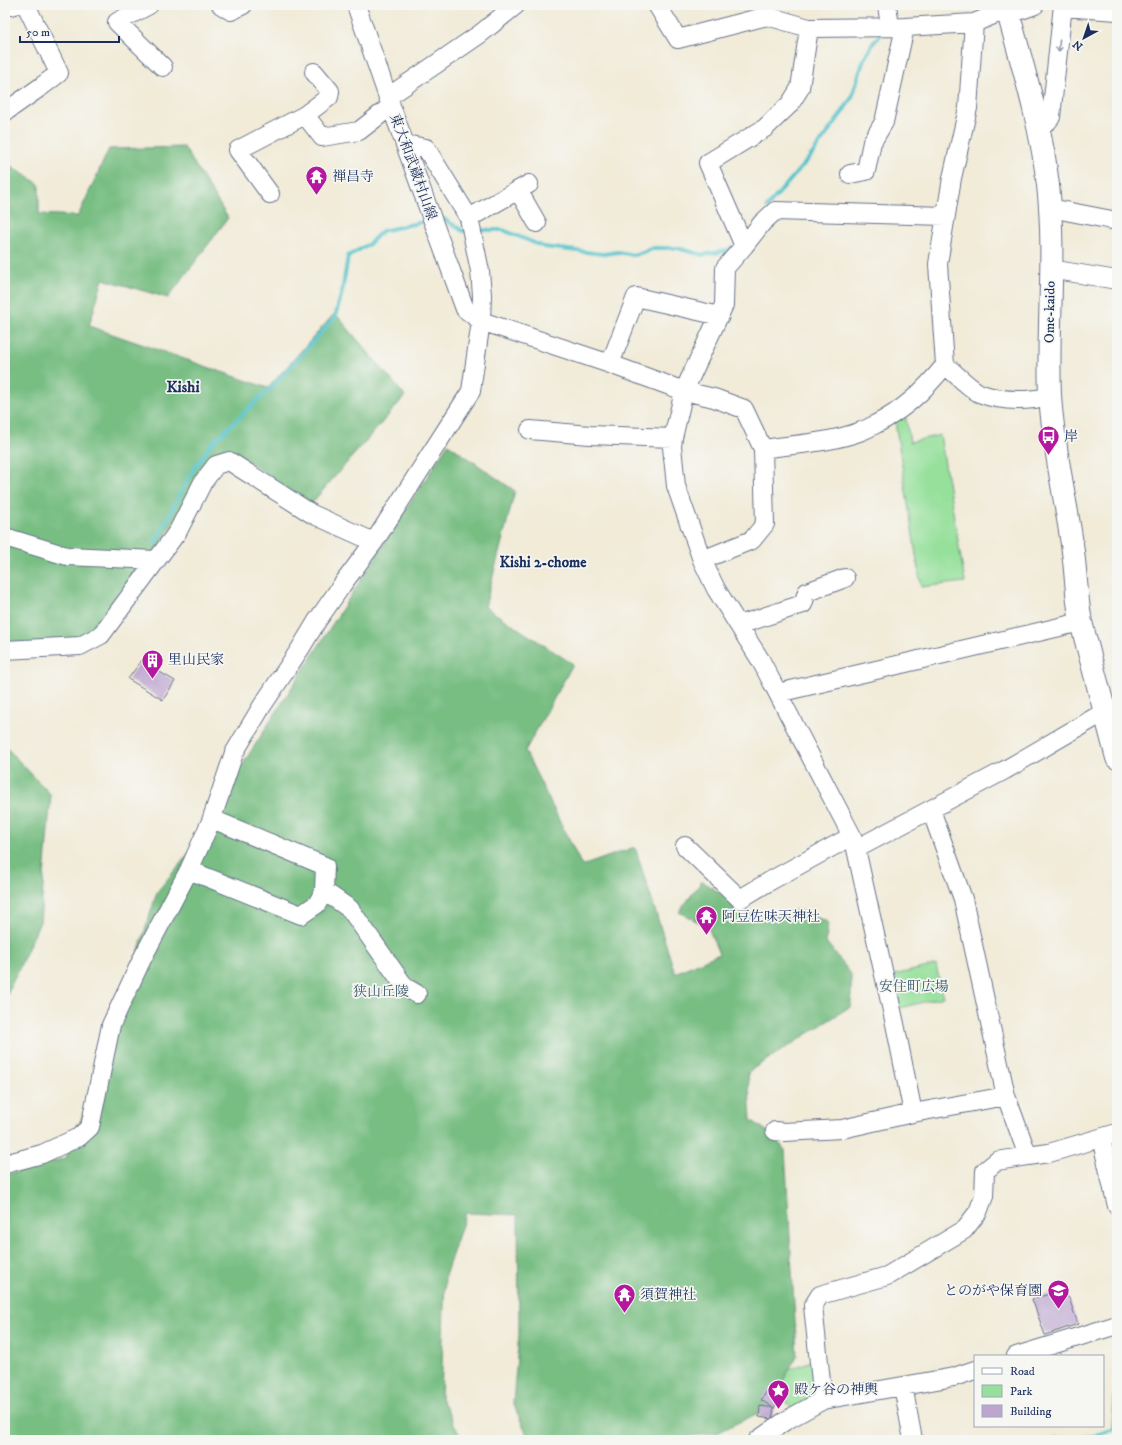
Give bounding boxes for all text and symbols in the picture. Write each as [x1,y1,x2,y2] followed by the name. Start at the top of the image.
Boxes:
[20,18,119,44] scale bar
[1064,18,1104,58] north arrow
[26,25,50,40] text: 50 m
[1070,37,1086,53] text: N
[1055,39,1063,52] one-way arrow
[385,111,441,223] street label: 東大和武蔵村山線
[304,164,330,197] temple icon: 禅昌寺
[332,168,374,186] place label: 禅昌寺
[1040,281,1060,343] street label: Ome-kaido
[166,377,200,397] district label: Kishi
[1035,424,1061,457] bus stop icon: 岸
[1064,428,1078,446] place label: 岸
[500,553,587,572] district label: Kishi 2-chome
[139,647,165,680] building icon: 里山民家
[168,651,224,669] place label: 里山民家
[694,904,720,937] temple icon: 阿豆佐味天神社
[722,908,820,926] place label: 阿豆佐味天神社
[879,978,949,996] park label: 安住町広場
[353,983,409,1001] park label: 狭山丘陵
[1045,1278,1071,1311] school or university icon: とのがや保育園
[612,1282,638,1315] temple icon: 須賀神社
[944,1282,1042,1300] place label: とのがや保育園
[640,1286,696,1304] place label: 須賀神社
[974,1355,1104,1427] legend
[1010,1364,1035,1379] text: Road
[765,1377,791,1410] place icon: 殿ケ谷の神輿
[794,1381,878,1399] place label: 殿ケ谷の神輿
[1010,1384,1032,1399] text: Park
[1010,1404,1051,1419] text: Building

